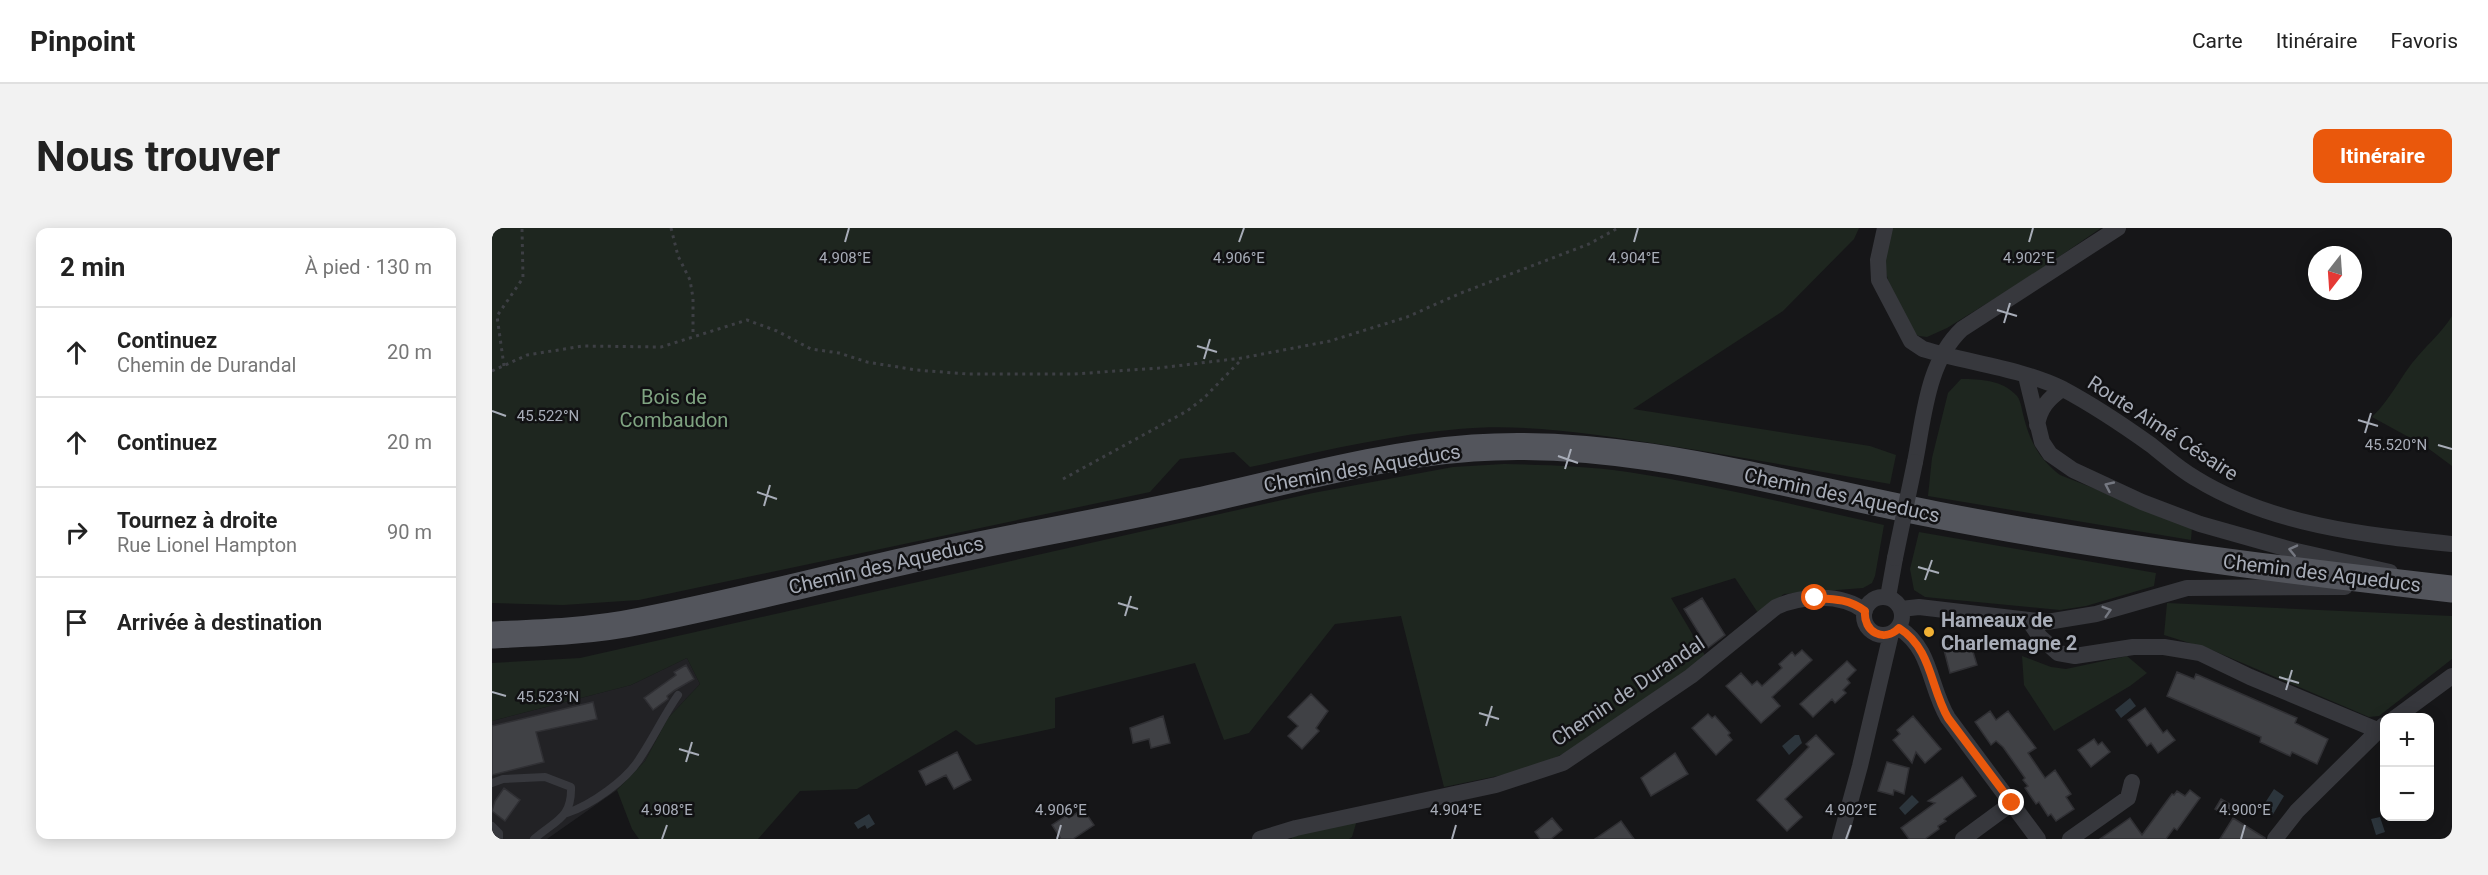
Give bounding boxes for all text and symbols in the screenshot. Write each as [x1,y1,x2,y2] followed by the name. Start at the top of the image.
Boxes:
[30,25,135,58] text: Pinpoint
[2192,29,2243,53] text: Carte
[2276,29,2357,53] text: Itinéraire
[2390,29,2458,53] text: Favoris
[2313,129,2452,183] button: Itinéraire
[36,132,280,181] text: Nous trouver
[2308,246,2362,300] north arrow
[819,249,871,267] text: 4.908°E
[1213,249,1265,267] text: 4.906°E
[1608,249,1660,267] text: 4.904°E
[2003,249,2055,267] text: 4.902°E
[60,252,125,282] text: 2 min
[305,255,432,279] text: À pied · 130 m
[117,328,217,353] text: Continuez
[60,336,93,369] icon: ahead
[387,340,432,364] text: 20 m
[117,353,296,377] text: Chemin de Durandal
[2083,370,2243,486] street label: Route Aimé Césaire
[620,385,728,432] park label: Bois de Combaudon
[517,407,579,425] text: 45.522°N
[60,426,93,459] icon: ahead
[117,430,217,455] text: Continuez
[387,430,432,454] text: 20 m
[2365,436,2427,454] text: 45.520°N
[1262,439,1462,497] street label: Chemin des Aqueducs
[1742,463,1942,527] street label: Chemin des Aqueducs
[2105,482,2116,494] one-way arrow
[117,508,277,533] text: Tournez à droite
[60,516,93,549] icon: right
[387,520,432,544] text: 90 m
[786,531,986,599] street label: Chemin des Aqueducs
[117,533,297,557] text: Rue Lionel Hampton
[2288,544,2298,557] one-way arrow
[2222,549,2422,597] street label: Chemin des Aqueducs
[1801,584,1827,610] route start
[2101,605,2112,618] one-way arrow
[60,606,93,639] icon: arrive
[1941,608,2077,655] place label: Hameaux de Charlemagne 2
[117,610,322,635] text: Arrivée à destination
[1922,625,1936,639] marker: Hameaux de Charlemagne 2
[1547,631,1709,751] street label: Chemin de Durandal
[517,688,579,706] text: 45.523°N
[2380,713,2434,821] map controls
[2380,713,2434,767] button: +
[2380,767,2434,821] button: −
[1998,789,2024,815] route end
[641,801,693,819] text: 4.908°E
[1035,801,1087,819] text: 4.906°E
[1430,801,1482,819] text: 4.904°E
[1825,801,1877,819] text: 4.902°E
[2219,801,2271,819] text: 4.900°E

